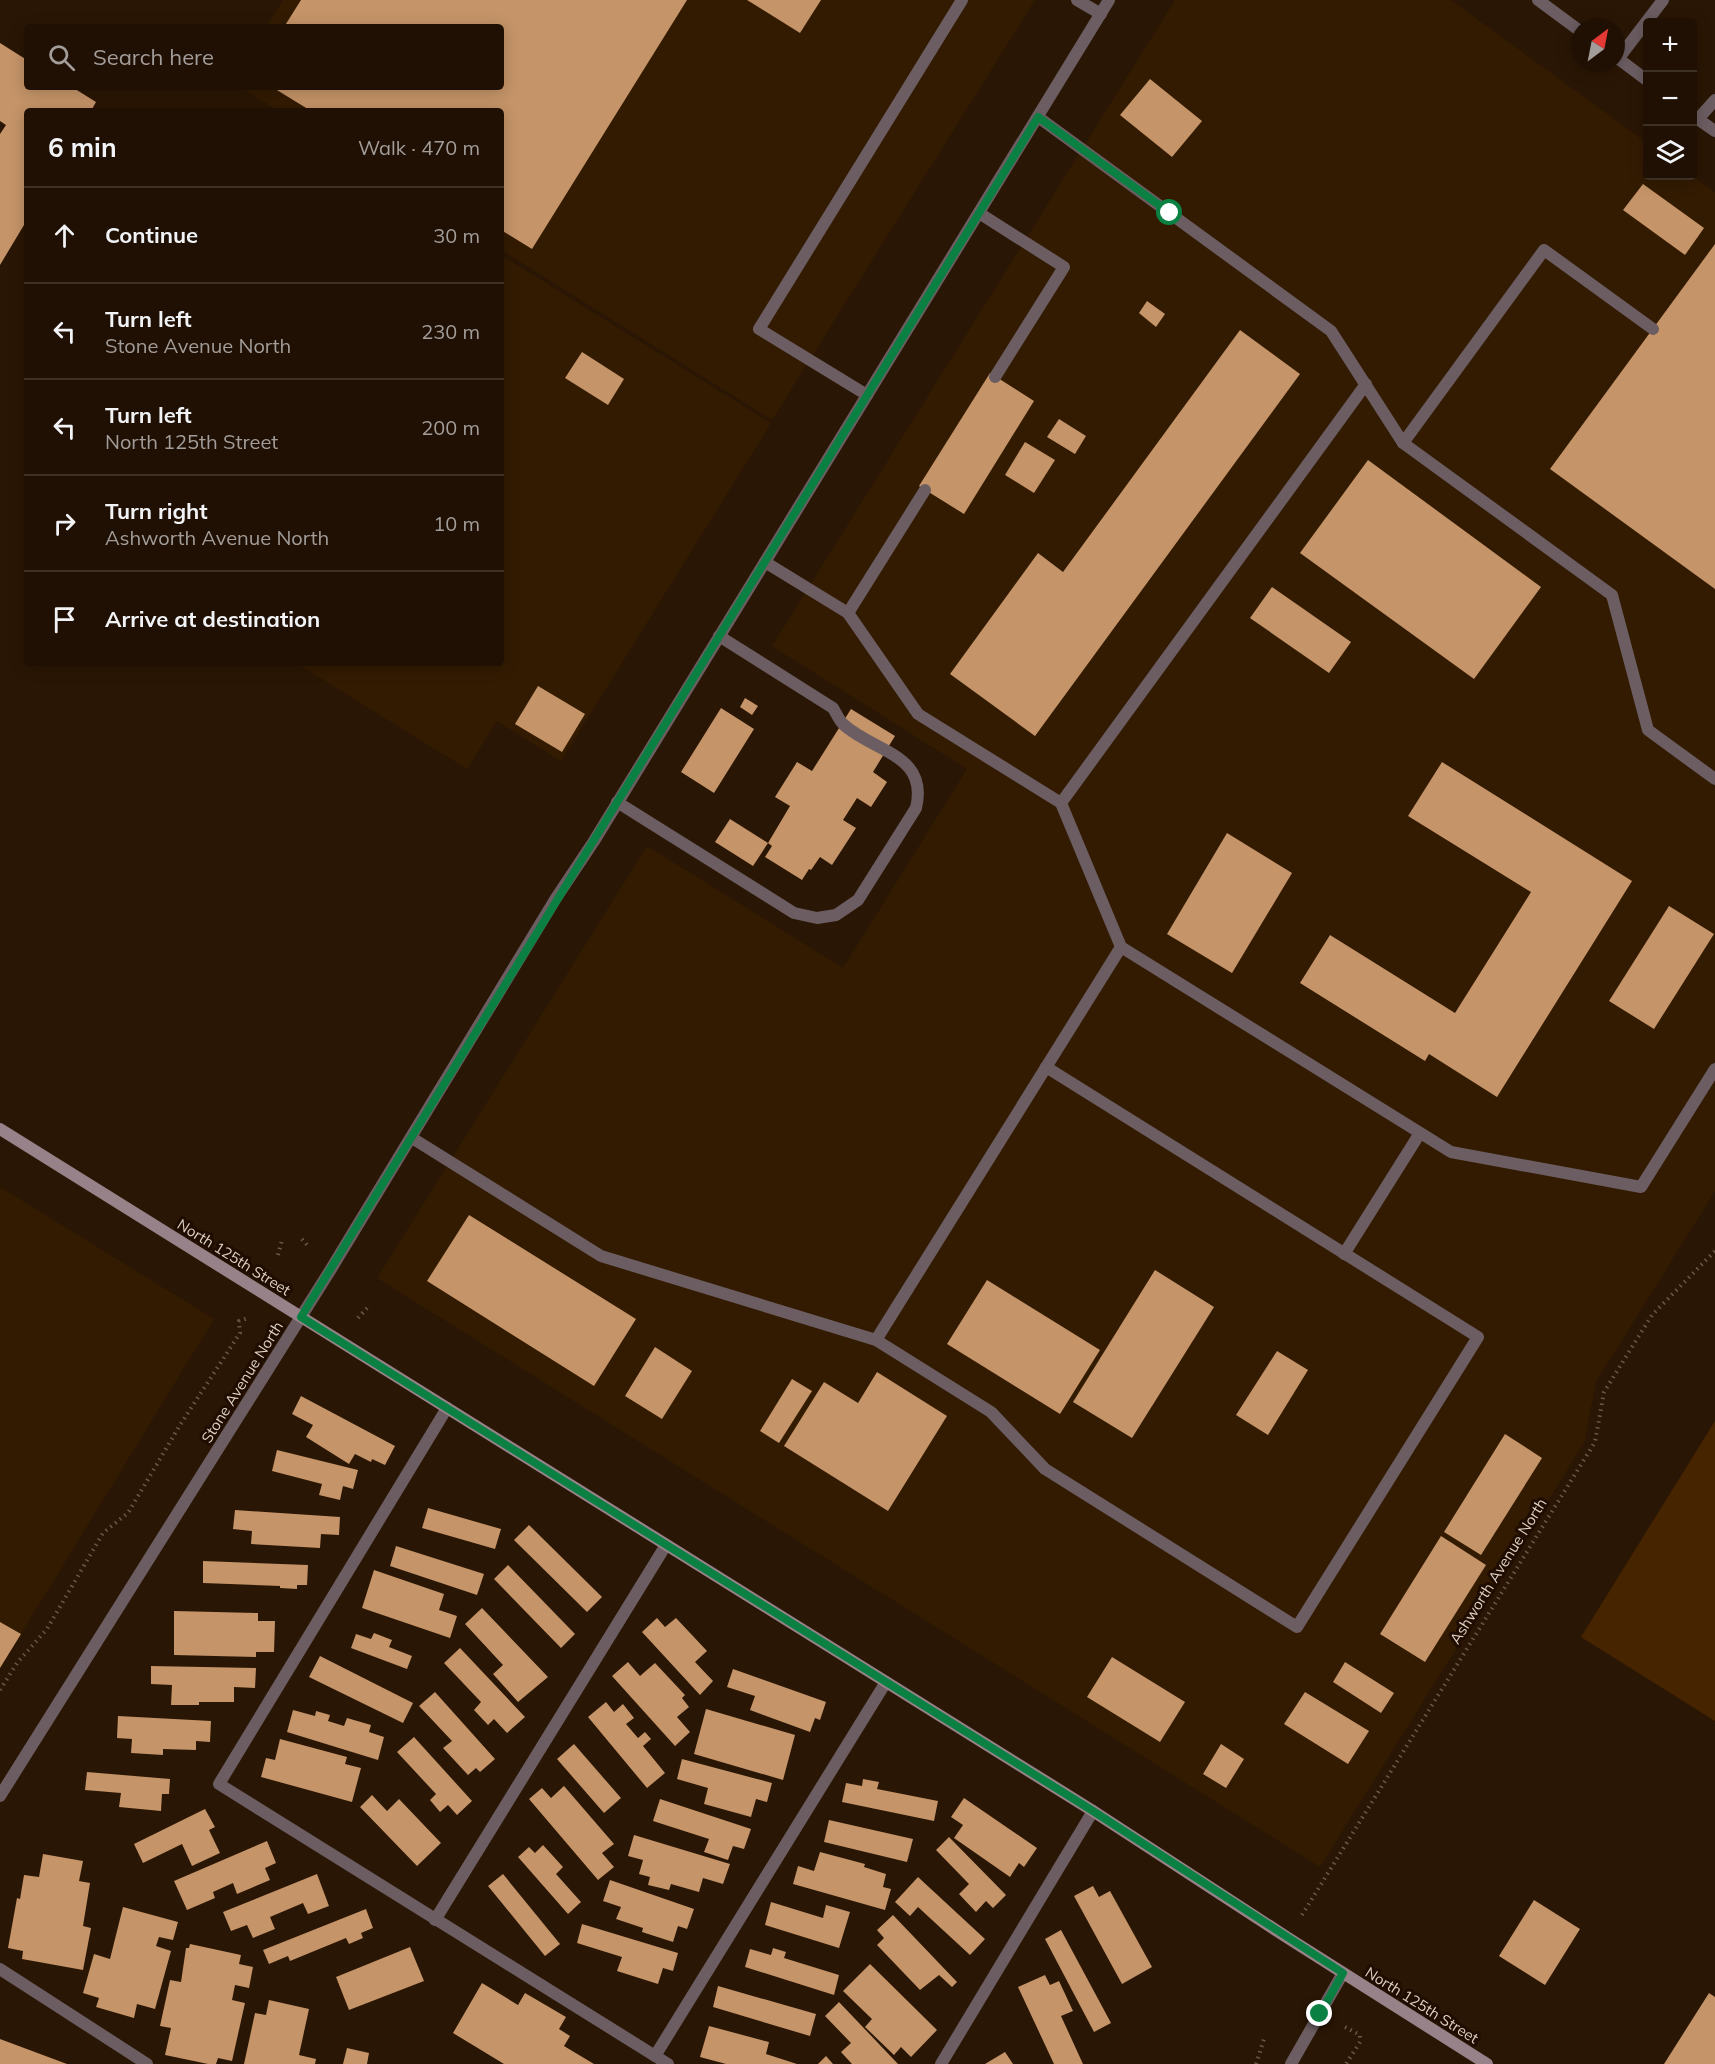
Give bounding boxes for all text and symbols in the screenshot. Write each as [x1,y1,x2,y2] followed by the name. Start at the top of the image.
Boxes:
[1571,18,1625,72] north arrow
[1643,18,1697,180] map controls
[1643,18,1697,72] button: +
[24,24,504,90] search box
[45,41,78,74] icon: search
[93,43,214,71] text: Search here
[1643,72,1697,126] button: −
[1643,126,1697,180] button: layers
[48,131,117,164] text: 6 min
[358,135,480,160] text: Walk · 470 m
[1156,199,1182,225] route start
[48,219,81,252] icon: ahead
[105,221,198,249] text: Continue
[433,223,480,248] text: 30 m
[105,305,192,333] text: Turn left
[48,315,81,348] icon: left
[421,319,480,344] text: 230 m
[105,333,291,358] text: Stone Avenue North
[105,401,192,429] text: Turn left
[48,411,81,444] icon: left
[421,415,480,440] text: 200 m
[105,429,278,454] text: North 125th Street
[105,497,208,525] text: Turn right
[48,507,81,540] icon: right
[433,511,480,536] text: 10 m
[105,525,329,550] text: Ashworth Avenue North
[48,603,81,636] icon: arrive
[105,605,320,633] text: Arrive at destination
[174,1214,294,1300] street label: North 125th Street
[197,1318,287,1446] street label: Stone Avenue North
[1445,1495,1551,1647] street label: Ashworth Avenue North
[1362,1962,1482,2048] street label: North 125th Street
[1306,2000,1332,2026] route end

